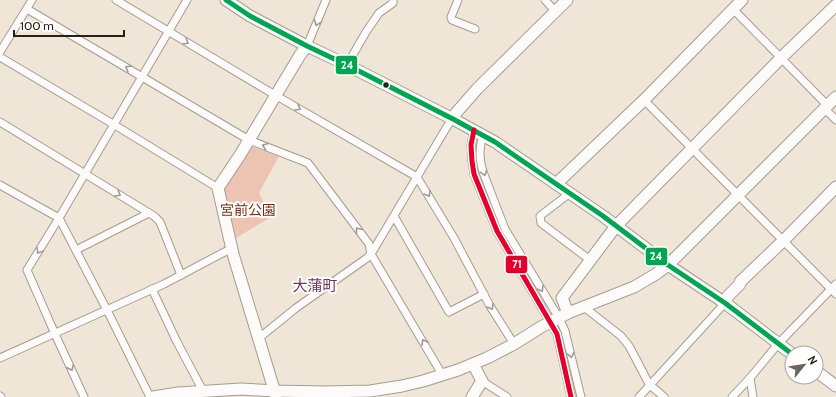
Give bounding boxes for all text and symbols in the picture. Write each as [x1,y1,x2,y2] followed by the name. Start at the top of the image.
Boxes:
[14,12,124,38] scale bar
[20,18,54,33] text: 100 m
[313,19,321,26] one-way arrow
[182,37,189,44] one-way arrow
[335,55,358,75] line badge: 24
[341,58,353,72] text: 24
[125,65,132,72] one-way arrow
[381,80,391,90] unlabelled marker
[293,104,301,111] one-way arrow
[261,143,268,151] one-way arrow
[479,169,487,176] one-way arrow
[114,189,121,196] one-way arrow
[423,190,430,197] one-way arrow
[220,201,276,219] park label: 宮前公園
[355,227,363,234] one-way arrow
[36,247,43,254] one-way arrow
[645,247,668,266] line badge: 24
[650,249,662,263] text: 24
[505,255,528,274] line badge: 71
[512,257,522,271] text: 71
[292,277,338,295] district label: 大蒲町
[536,285,544,292] one-way arrow
[487,303,494,310] one-way arrow
[421,339,428,346] one-way arrow
[784,345,824,385] north arrow
[566,352,574,358] one-way arrow
[805,353,821,367] text: N
[66,364,74,372] one-way arrow

